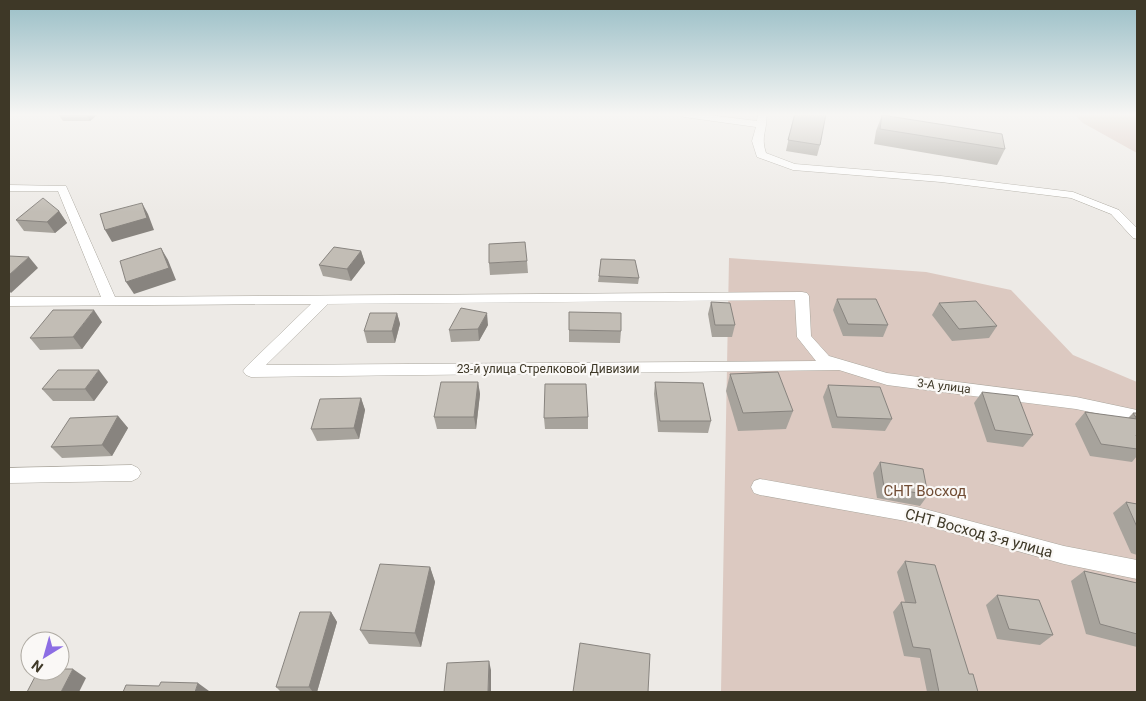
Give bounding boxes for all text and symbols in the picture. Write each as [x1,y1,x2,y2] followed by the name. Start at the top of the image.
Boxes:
[457,362,639,376] street label: 23-й улица Стрелковой Дивизии
[916,376,972,396] street label: 3-А улица
[884,482,966,500] park label: СНТ Восход
[903,505,1055,561] street label: СНТ Восход 3-я улица
[20,631,70,681] north arrow
[28,657,46,676] text: N

